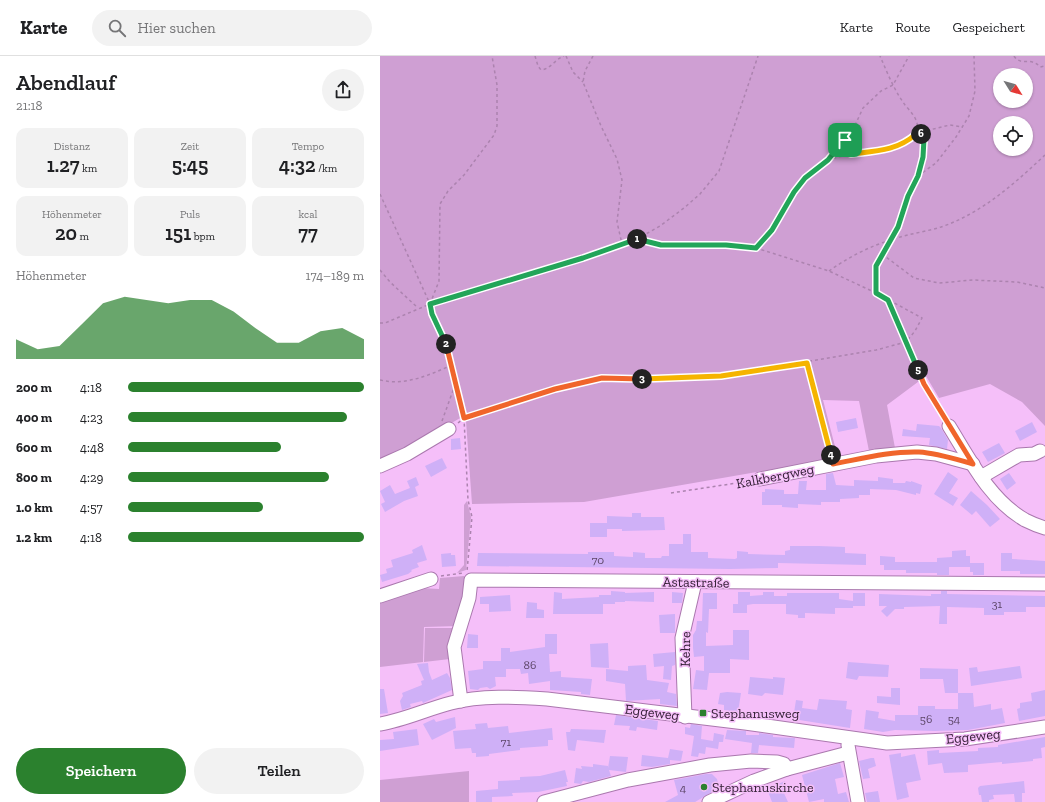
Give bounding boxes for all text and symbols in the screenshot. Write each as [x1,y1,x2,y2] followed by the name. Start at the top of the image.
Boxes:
[92,10,372,46] search box
[20,16,68,39] text: Karte
[106,17,128,39] icon: search
[138,19,216,37] text: Hier suchen
[840,19,873,36] text: Karte
[895,19,930,36] text: Route
[952,19,1025,36] text: Gespeichert
[993,68,1033,108] north arrow
[993,68,1033,156] map controls
[16,69,116,96] text: Abendlauf
[322,69,364,111] button: share
[16,98,43,113] text: 21:18
[993,116,1033,156] button: locate
[828,123,862,157] pin
[911,124,931,144] pin: 6
[918,127,924,140] text: 6
[834,129,856,151] icon: arrive
[54,140,90,153] text: Distanz
[181,140,199,153] text: Zeit
[292,140,324,153] text: Tempo
[47,153,79,177] text: 1.27
[172,153,208,177] text: 5:45
[279,153,316,177] text: 4:32
[79,162,97,175] text: km
[316,162,337,175] text: /km
[42,208,102,221] text: Höhenmeter
[180,208,200,221] text: Puls
[299,208,317,221] text: kcal
[55,221,77,245] text: 20
[165,221,191,245] text: 151
[298,221,318,245] text: 77
[627,229,647,249] pin: 1
[77,230,89,243] text: m
[191,230,215,243] text: bpm
[635,232,639,245] text: 1
[16,268,87,283] text: Höhenmeter
[306,268,364,283] text: 174–189 m
[436,334,456,354] pin: 2
[443,337,449,350] text: 2
[908,360,928,380] pin: 5
[915,363,921,376] text: 5
[632,369,652,389] pin: 3
[639,372,645,385] text: 3
[16,380,52,395] text: 200 m
[80,380,102,395] text: 4:18
[16,410,52,425] text: 400 m
[80,410,103,425] text: 4:23
[16,440,52,455] text: 600 m
[80,440,104,455] text: 4:48
[821,445,841,465] pin: 4
[828,448,834,461] text: 4
[735,461,816,492] street label: Kalkbergweg
[16,470,52,485] text: 800 m
[80,470,104,485] text: 4:29
[16,500,53,515] text: 1.0 km
[80,500,103,515] text: 4:57
[16,530,52,545] text: 1.2 km
[80,530,102,545] text: 4:18
[592,553,604,567] house number: 70
[662,573,730,592] street label: Astastraße
[992,597,1003,611] house number: 31
[677,631,694,667] street label: Kehre
[524,658,536,672] house number: 86
[624,701,681,724] street label: Eggeweg
[711,705,800,722] place label: Stephanusweg
[698,708,708,718] marker: Stephanusweg
[920,712,932,726] house number: 56
[948,712,961,726] house number: 54
[945,725,1002,748] street label: Eggeweg
[501,735,512,749] house number: 71
[16,748,186,794] button: Speichern
[194,748,364,794] button: Teilen
[712,779,814,796] place label: Stephanuskirche
[680,781,687,795] house number: 4
[699,782,709,792] marker: Stephanuskirche

